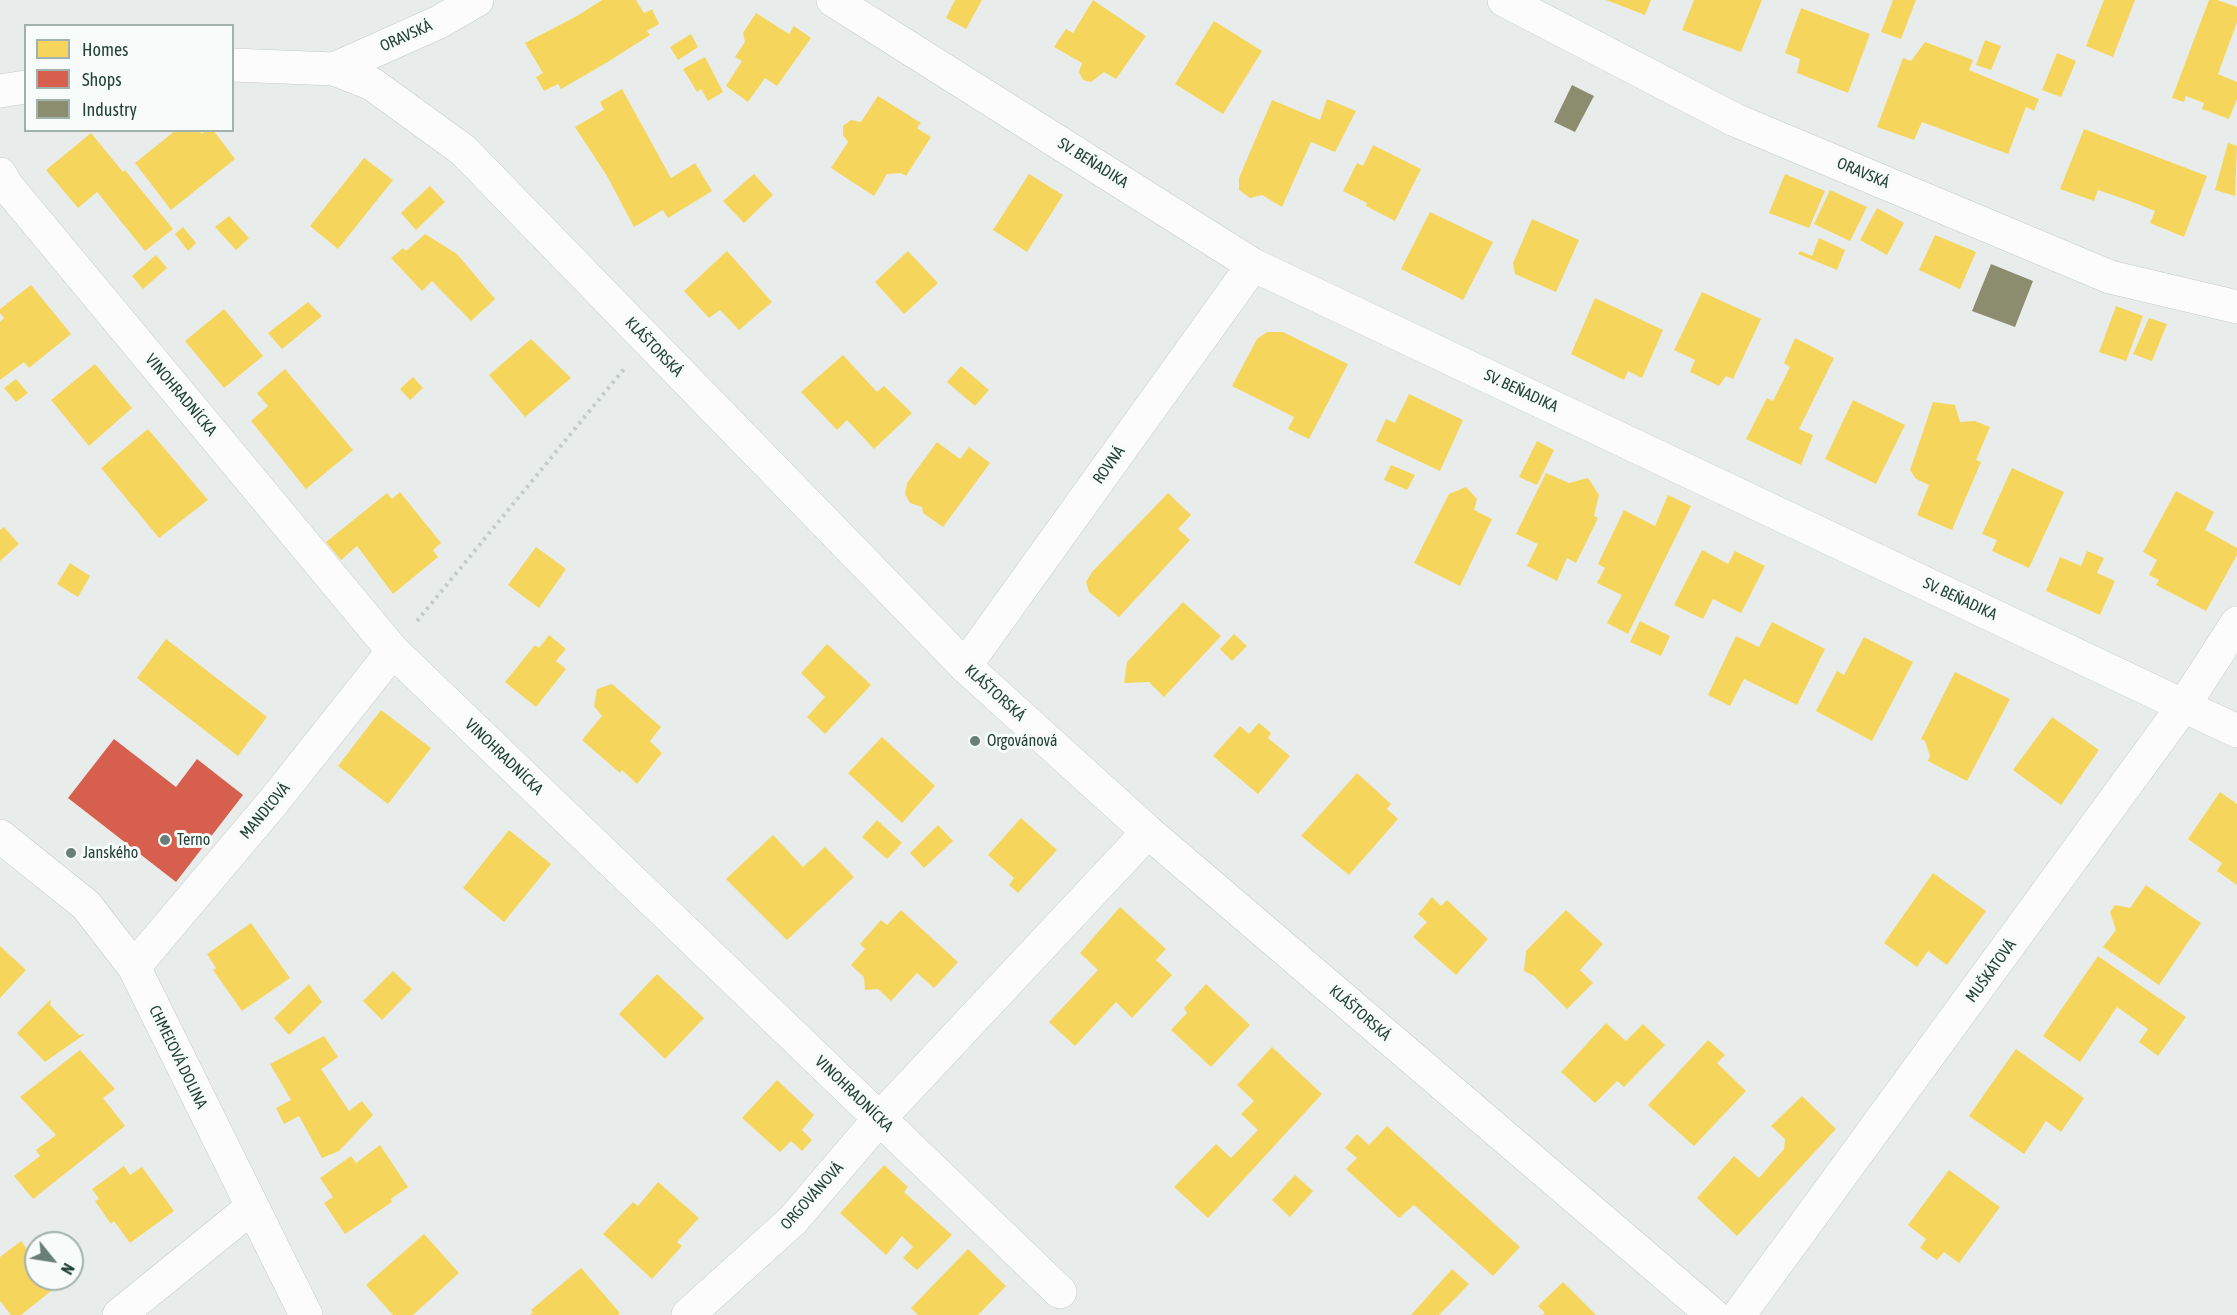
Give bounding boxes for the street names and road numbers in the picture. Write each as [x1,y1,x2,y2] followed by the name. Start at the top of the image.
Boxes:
[377,16,435,56] street label: ORAVSKÁ
[1054,134,1132,192] street label: SV. BEŇADIKA
[1834,153,1892,193] street label: ORAVSKÁ
[621,313,687,381] street label: KLÁŠTORSKÁ
[141,350,221,440] street label: VINOHRADNÍCKA
[1481,366,1561,416] street label: SV. BEŇADIKA
[1089,442,1129,488] street label: ROVNÁ
[1920,574,2000,624] street label: SV. BEŇADIKA
[961,661,1029,725] street label: KLÁŠTORSKÁ
[461,715,547,799] street label: VINOHRADNÍCKA
[236,779,294,843] street label: MANDĽOVÁ
[1962,936,2020,1006] street label: MUŠKÁTOVÁ
[1325,981,1395,1045] street label: KLÁŠTORSKÁ
[145,1002,211,1112] street label: CHMEĽOVÁ DOLINA
[811,1052,897,1136] street label: VINOHRADNÍCKA
[777,1158,847,1234] street label: ORGOVÁNOVÁ

